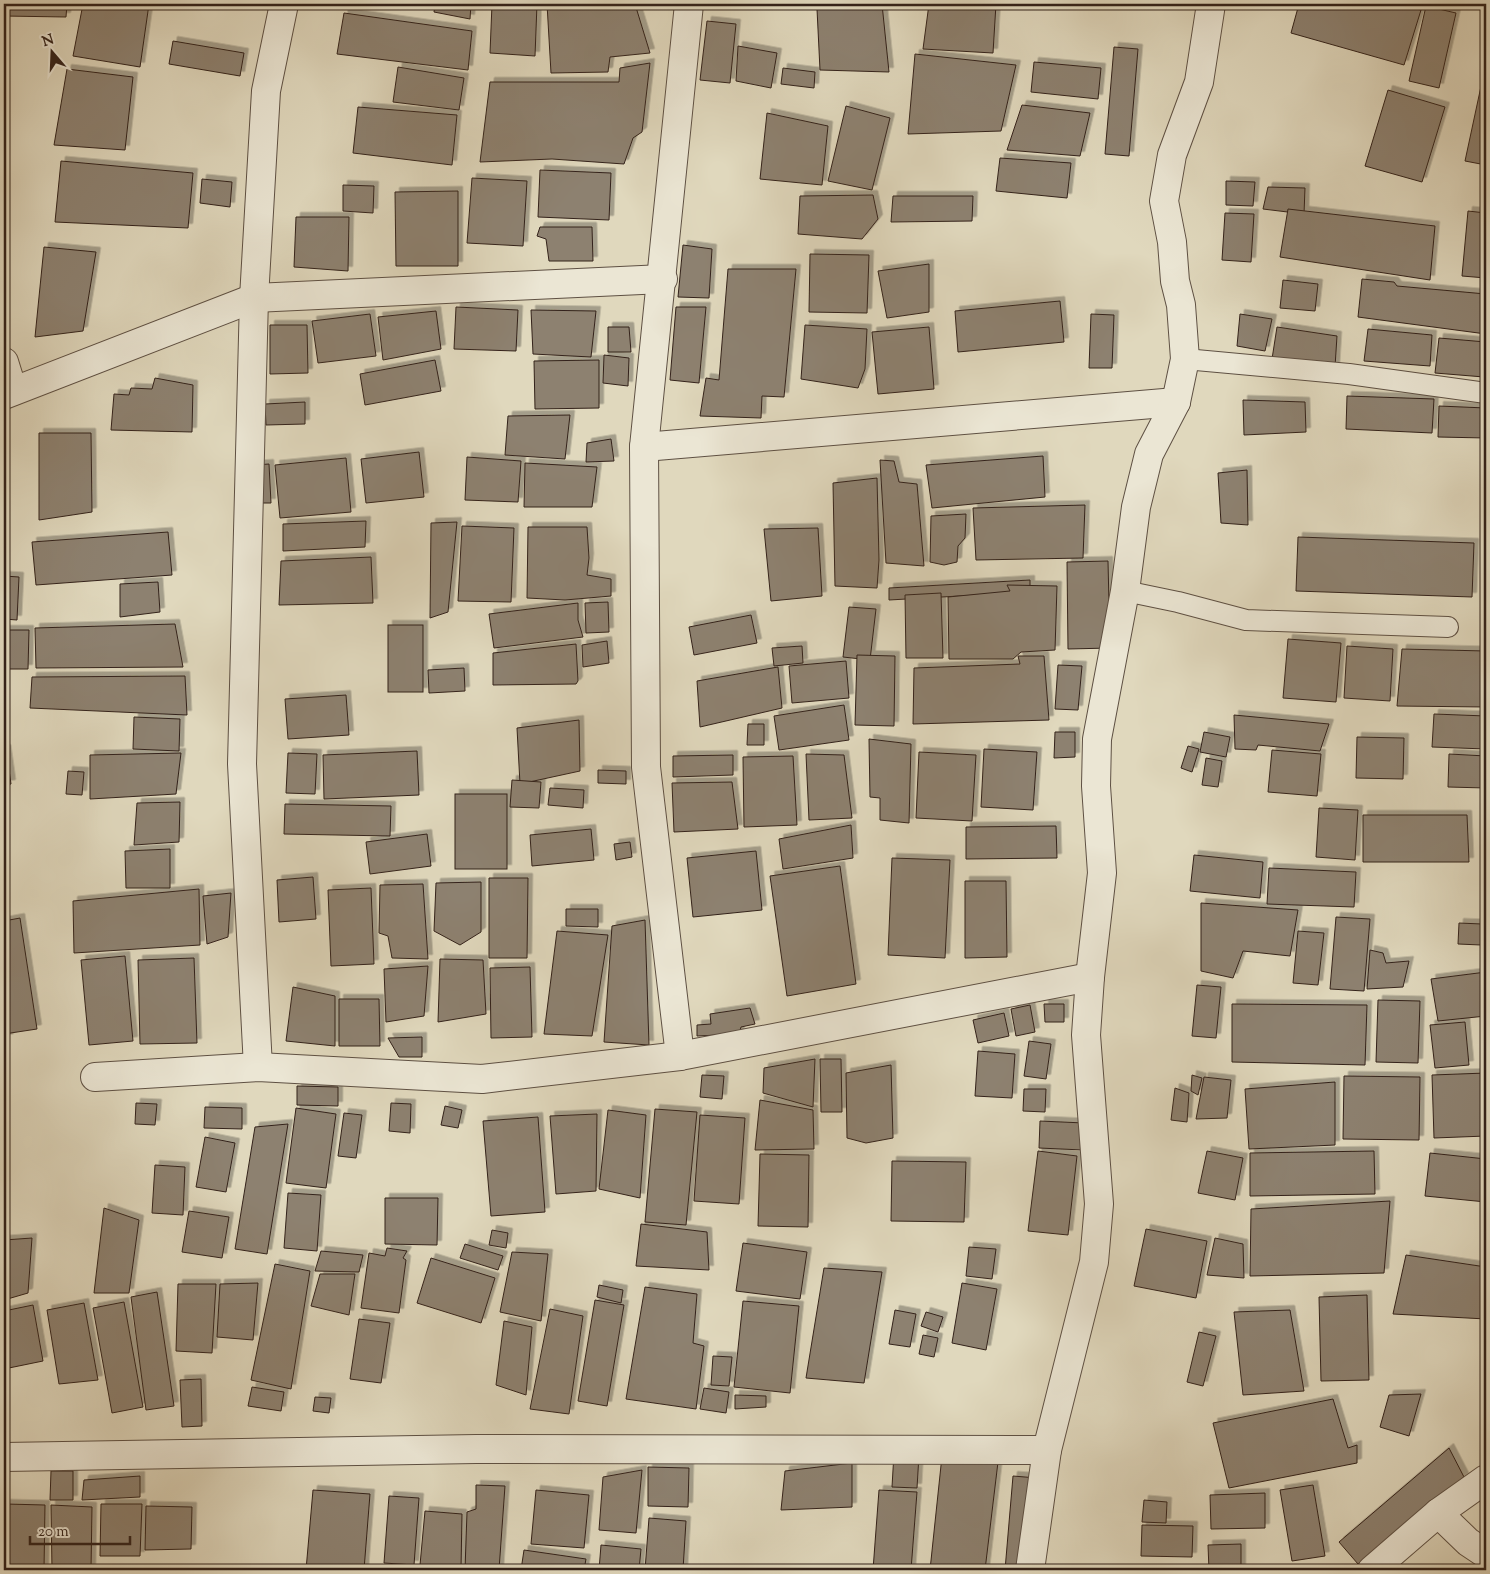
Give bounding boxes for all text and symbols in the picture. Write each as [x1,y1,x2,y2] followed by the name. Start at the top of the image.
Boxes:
[28,28,78,78] north arrow
[40,30,57,53] text: N
[30,1514,130,1546] scale bar
[38,1522,69,1543] text: 20 m

